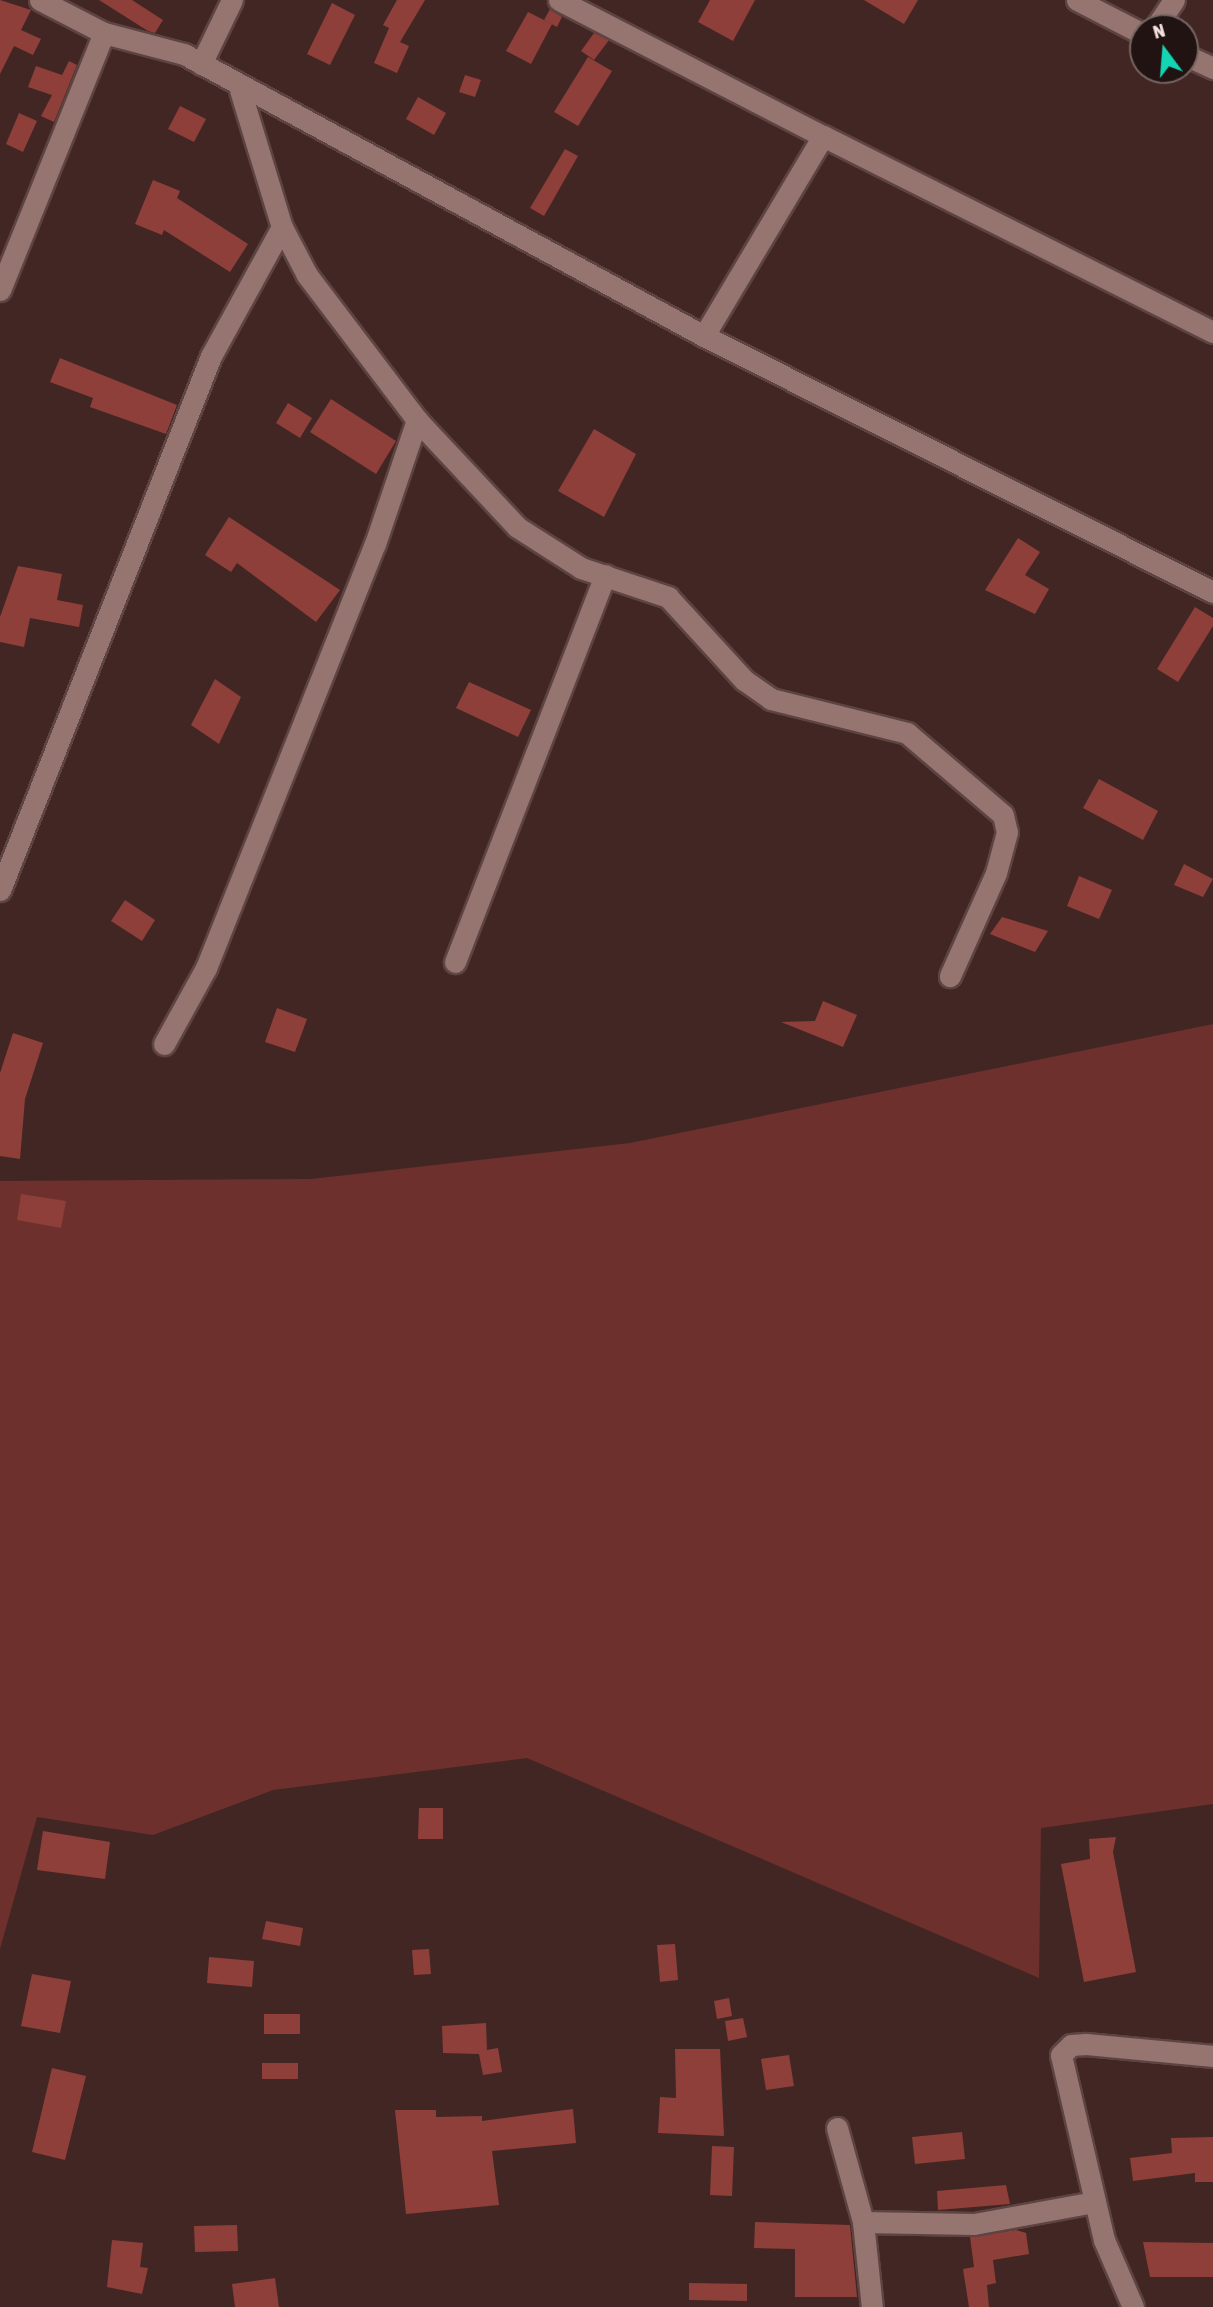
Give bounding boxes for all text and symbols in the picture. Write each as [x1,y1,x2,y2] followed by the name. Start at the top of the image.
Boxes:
[1129,14,1199,84] north arrow
[1150,19,1167,43] text: N

